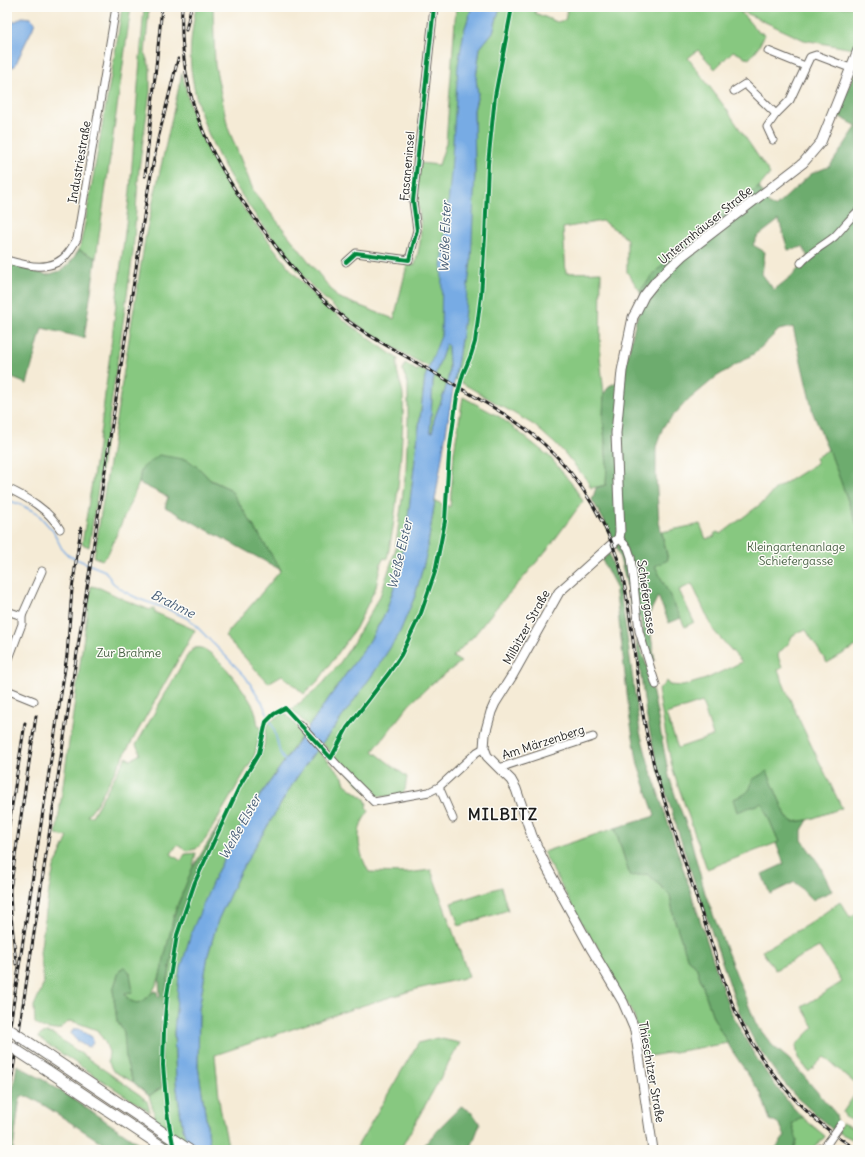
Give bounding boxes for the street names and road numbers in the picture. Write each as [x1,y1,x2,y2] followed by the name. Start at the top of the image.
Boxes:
[64,119,94,205] street label: Industriestraße
[396,130,418,202] street label: Fasaneninsel
[655,183,755,267] street label: Untermhäuser Straße
[634,559,660,635] street label: Schiefergasse
[499,587,553,667] street label: Milbitzer Straße
[500,722,586,762] street label: Am Märzenberg
[636,1020,668,1124] street label: Thieschitzer Straße

